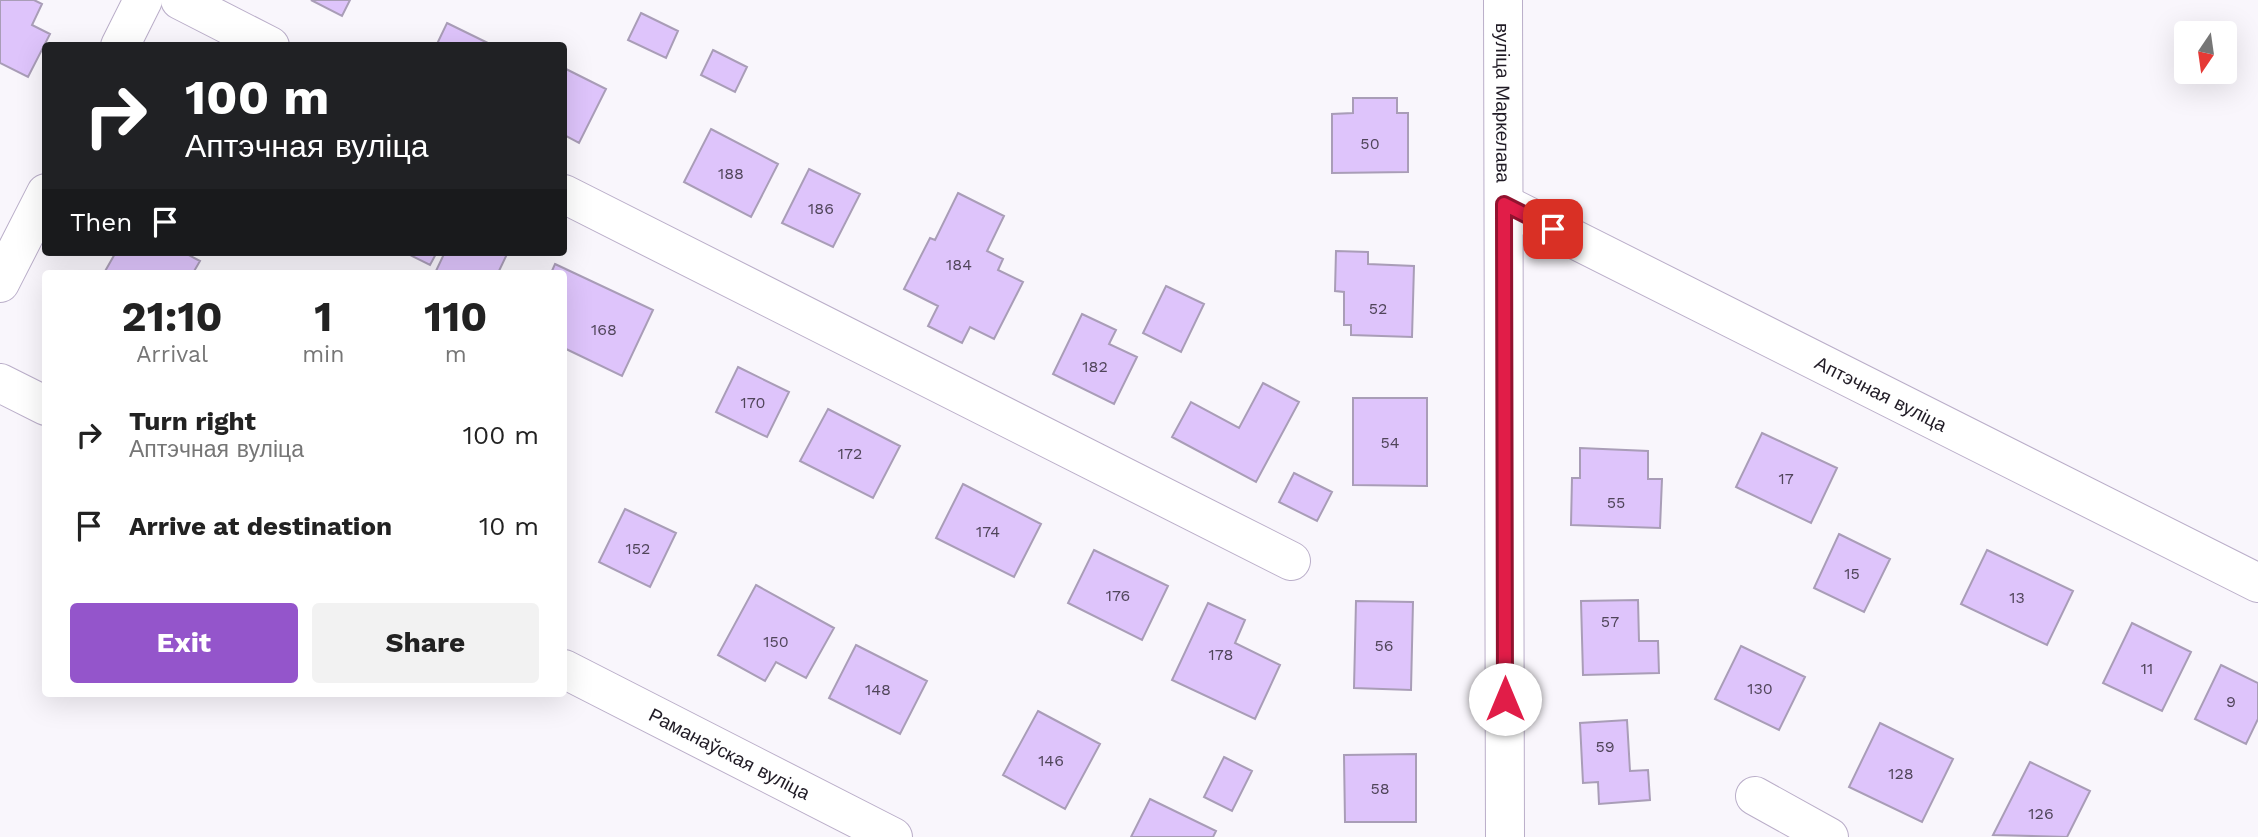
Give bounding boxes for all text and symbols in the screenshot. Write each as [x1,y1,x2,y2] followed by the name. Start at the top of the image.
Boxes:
[2174,21,2236,84] north arrow
[2174,21,2237,84] map controls
[1492,23,1515,183] street label: вуліца Маркелава
[185,68,329,126] text: 100 m
[70,70,161,161] icon: right
[185,127,429,165] text: Аптэчная вуліца
[1360,134,1380,153] house number: 50
[718,164,744,183] house number: 188
[808,199,834,218] house number: 186
[1523,199,1583,259] pin
[146,203,184,241] icon: arrive
[70,207,132,237] text: Then
[1534,210,1572,248] icon: arrive
[946,255,972,274] house number: 184
[122,292,223,341] text: 21:10
[314,292,332,341] text: 1
[424,292,487,341] text: 110
[1369,299,1387,318] house number: 52
[591,320,617,339] house number: 168
[136,341,208,368] text: Arrival
[302,341,344,368] text: min
[445,341,467,368] text: m
[1811,351,1951,436] street label: Аптэчная вуліца
[1082,357,1108,376] house number: 182
[741,393,765,412] house number: 170
[129,406,256,436] text: Turn right
[70,416,108,454] icon: right
[463,420,539,450] text: 100 m
[1380,433,1400,452] house number: 54
[129,436,304,463] text: Аптэчная вуліца
[838,444,862,463] house number: 172
[1778,469,1794,488] house number: 17
[1607,493,1625,512] house number: 55
[70,507,108,545] icon: arrive
[129,511,392,541] text: Arrive at destination
[479,511,539,541] text: 10 m
[976,522,1000,541] house number: 174
[626,539,650,558] house number: 152
[1844,564,1860,583] house number: 15
[1106,586,1130,605] house number: 176
[2009,588,2025,607] house number: 13
[70,603,298,683] button: Exit
[312,603,539,683] button: Share
[1601,612,1619,631] house number: 57
[763,632,789,651] house number: 150
[1374,636,1394,655] house number: 56
[1209,645,1233,664] house number: 178
[2141,659,2153,678] house number: 11
[1468,662,1542,736] position arrow
[1747,679,1773,698] house number: 130
[865,680,891,699] house number: 148
[2226,692,2236,711] house number: 9
[645,703,815,805] street label: Раманаўская вуліца
[1595,737,1615,756] house number: 59
[1038,751,1064,770] house number: 146
[1888,764,1914,783] house number: 128
[1370,779,1390,798] house number: 58
[2028,804,2054,823] house number: 126

